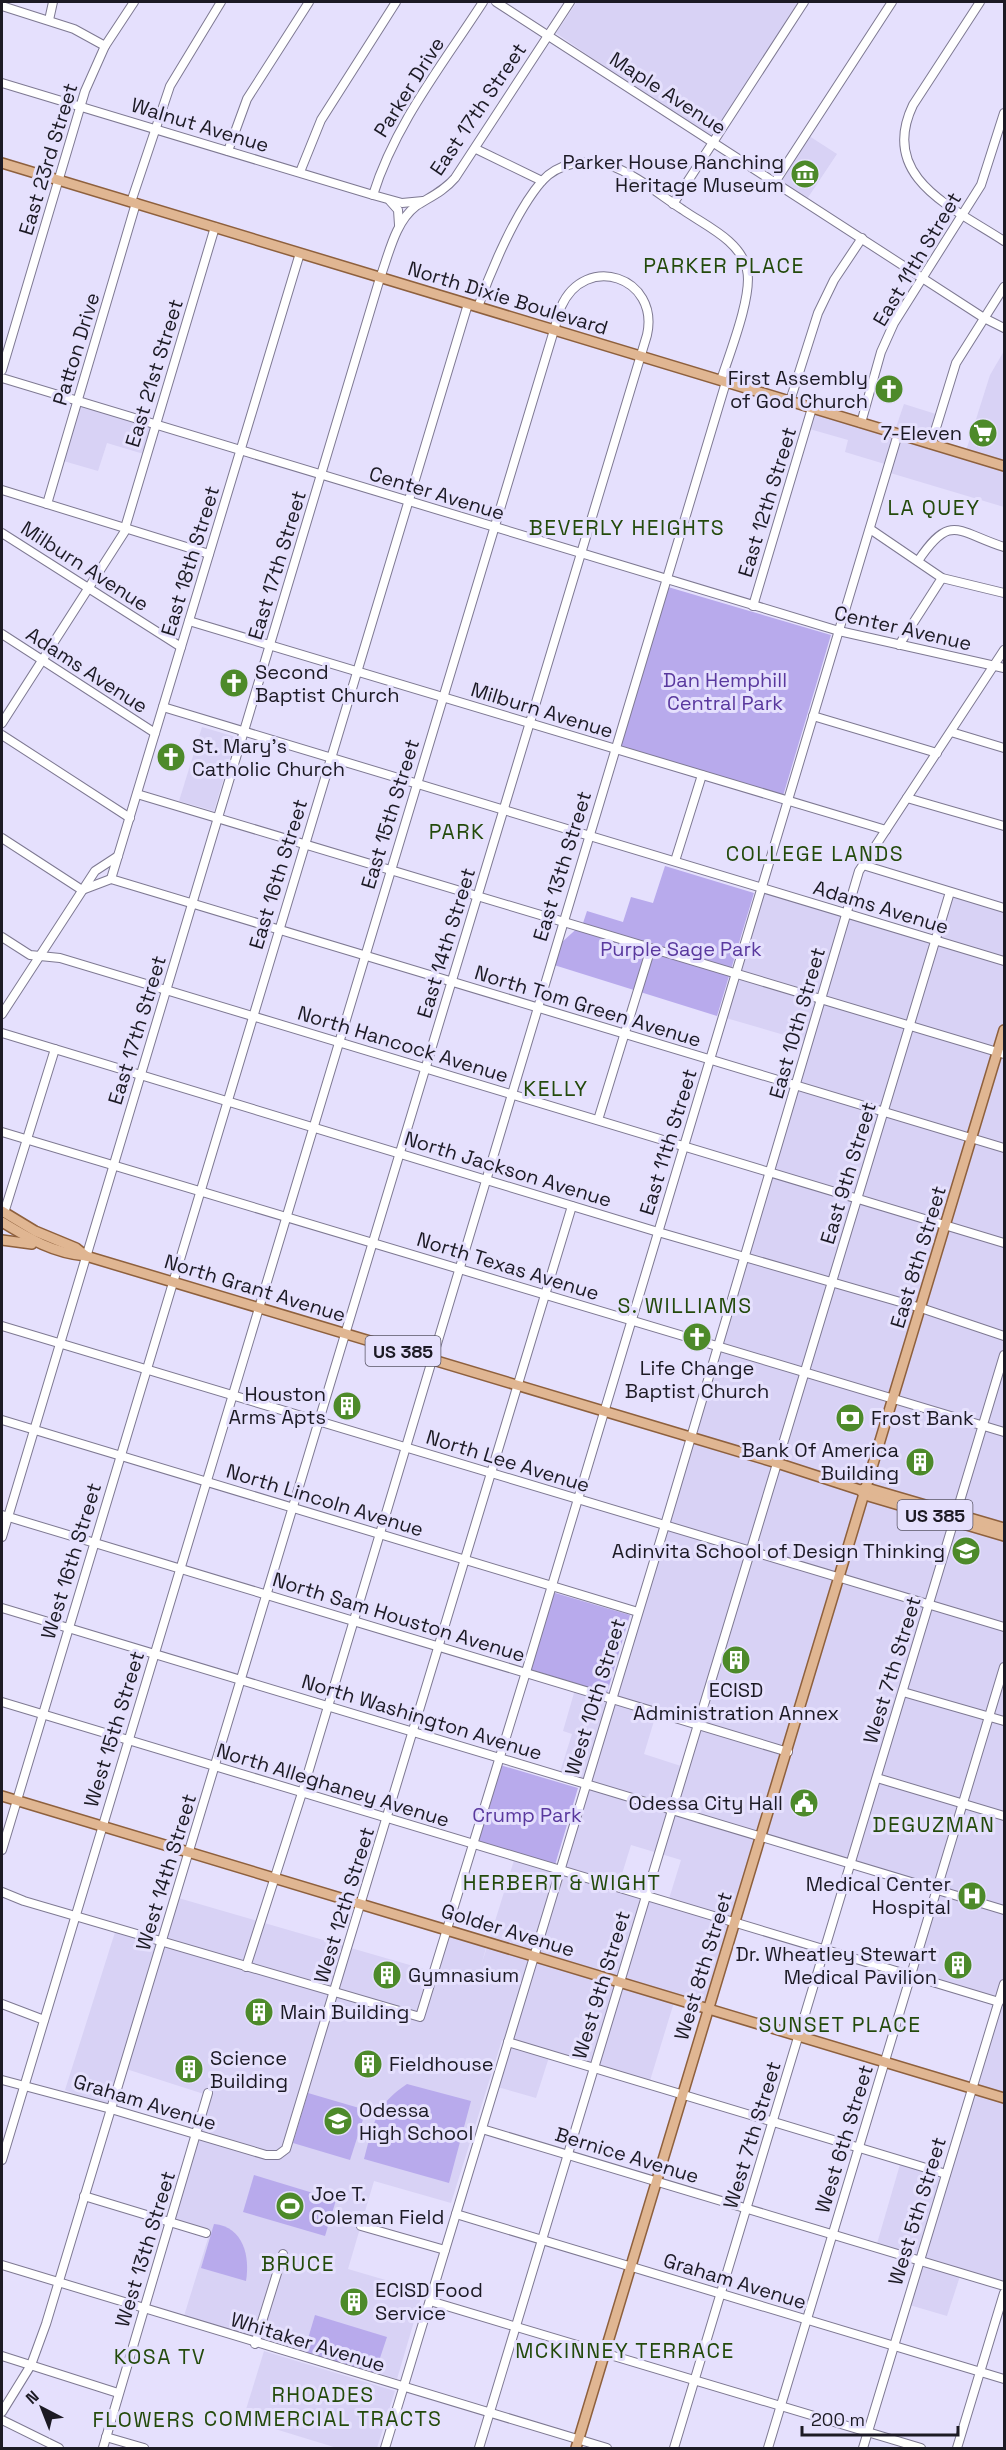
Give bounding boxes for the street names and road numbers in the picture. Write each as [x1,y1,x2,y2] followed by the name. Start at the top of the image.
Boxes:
[368,32,450,142] street label: Parker Drive
[424,38,532,180] street label: East 17th Street
[605,46,731,140] street label: Maple Avenue
[13,80,83,238] street label: East 23rd Street
[128,92,272,158] street label: Walnut Avenue
[867,187,967,331] street label: East 11th Street
[405,255,611,341] street label: North Dixie Boulevard
[47,289,105,409] street label: Patton Drive
[119,296,189,450] street label: East 21st Street
[732,424,802,580] street label: East 12th Street
[366,460,508,526] street label: Center Avenue
[155,483,225,639] street label: East 18th Street
[242,487,312,643] street label: East 17th Street
[16,515,154,617] street label: Milburn Avenue
[832,600,974,656] street label: Center Avenue
[21,621,153,719] street label: Adams Avenue
[468,676,616,744] street label: Milburn Avenue
[355,736,425,892] street label: East 15th Street
[527,788,597,944] street label: East 13th Street
[243,796,313,952] street label: East 16th Street
[411,865,481,1021] street label: East 14th Street
[810,874,952,940] street label: Adams Avenue
[763,944,831,1102] street label: East 10th Street
[102,952,172,1108] street label: East 17th Street
[472,959,704,1053] street label: North Tom Green Avenue
[294,1000,512,1088] street label: North Hancock Avenue
[633,1066,703,1218] street label: East 11th Street
[814,1099,882,1247] street label: East 9th Street
[401,1125,615,1213] street label: North Jackson Avenue
[884,1183,952,1331] street label: East 8th Street
[414,1226,602,1306] street label: North Texas Avenue
[161,1248,349,1328] street label: North Grant Avenue
[366,1336,440,1366] road number: US 385
[423,1424,593,1498] street label: North Lee Avenue
[223,1458,427,1542] street label: North Lincoln Avenue
[35,1480,107,1642] street label: West 16th Street
[898,1500,972,1530] road number: US 385
[270,1566,528,1668] street label: North Sam Houston Avenue
[857,1593,927,1747] street label: West 7th Street
[559,1615,631,1779] street label: West 10th Street
[78,1648,150,1810] street label: West 15th Street
[299,1668,545,1766] street label: North Washington Avenue
[213,1737,453,1833] street label: North Alleghaney Avenue
[130,1791,202,1953] street label: West 14th Street
[308,1824,380,1986] street label: West 12th Street
[668,1889,738,2043] street label: West 8th Street
[438,1897,578,1963] street label: Golder Avenue
[566,1908,636,2062] street label: West 9th Street
[717,2058,787,2212] street label: West 7th Street
[809,2062,879,2216] street label: West 6th Street
[70,2068,220,2136] street label: Graham Avenue
[552,2121,702,2189] street label: Bernice Avenue
[882,2134,952,2288] street label: West 5th Street
[109,2168,181,2330] street label: West 13th Street
[660,2247,810,2315] street label: Graham Avenue
[227,2306,389,2378] street label: Whitaker Avenue

